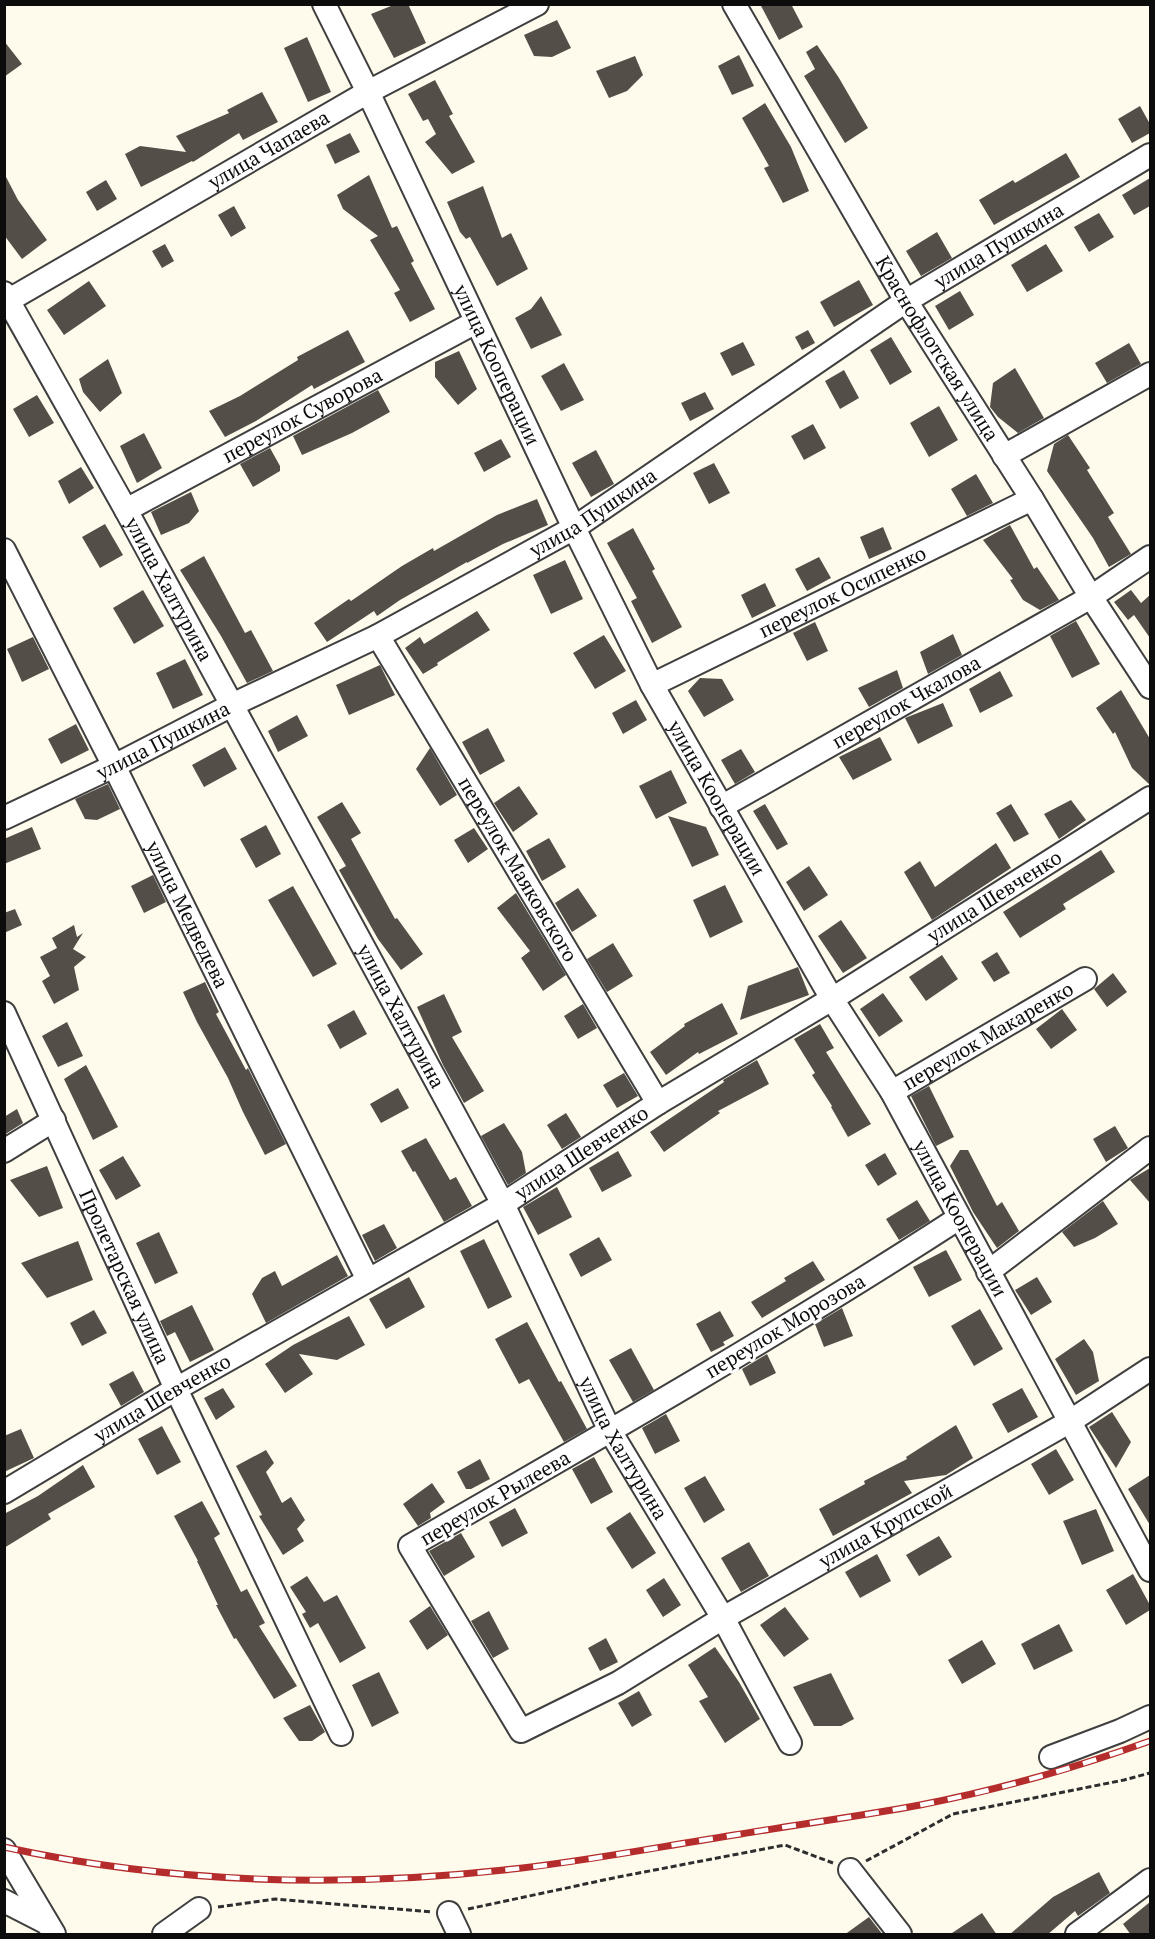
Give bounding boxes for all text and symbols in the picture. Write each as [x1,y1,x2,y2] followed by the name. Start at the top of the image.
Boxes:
[202,103,334,195] street label: улица Чапаева
[928,196,1068,295] street label: улица Пушкина
[870,251,1006,446] street label: Краснофлотская улица
[447,279,547,449] street label: улица Кооперации
[217,361,387,469] street label: переулок Суворова
[523,461,662,564] street label: улица Пушкина
[119,511,220,666] street label: улица Халтурина
[754,539,930,644] street label: переулок Осипенко
[827,648,985,754] street label: переулок Чкалова
[91,694,234,786] street label: улица Пушкина
[661,714,772,880] street label: улица Кооперации
[452,771,584,967] street label: переулок Маяковского
[140,835,236,992] street label: улица Медведева
[921,843,1067,949] street label: улица Шевченко
[351,938,452,1093] street label: улица Халтурина
[897,975,1078,1096] street label: переулок Макаренко
[508,1099,653,1206] street label: улица Шевченко
[907,1134,1014,1301] street label: улица Кооперации
[73,1185,177,1368] street label: Пролетарская улица
[700,1267,870,1384] street label: переулок Морозова
[88,1347,235,1449] street label: улица Шевченко
[573,1371,674,1525] street label: улица Халтурина
[415,1444,575,1552] street label: переулок Рылеева
[813,1477,957,1575] street label: улица Крупской

